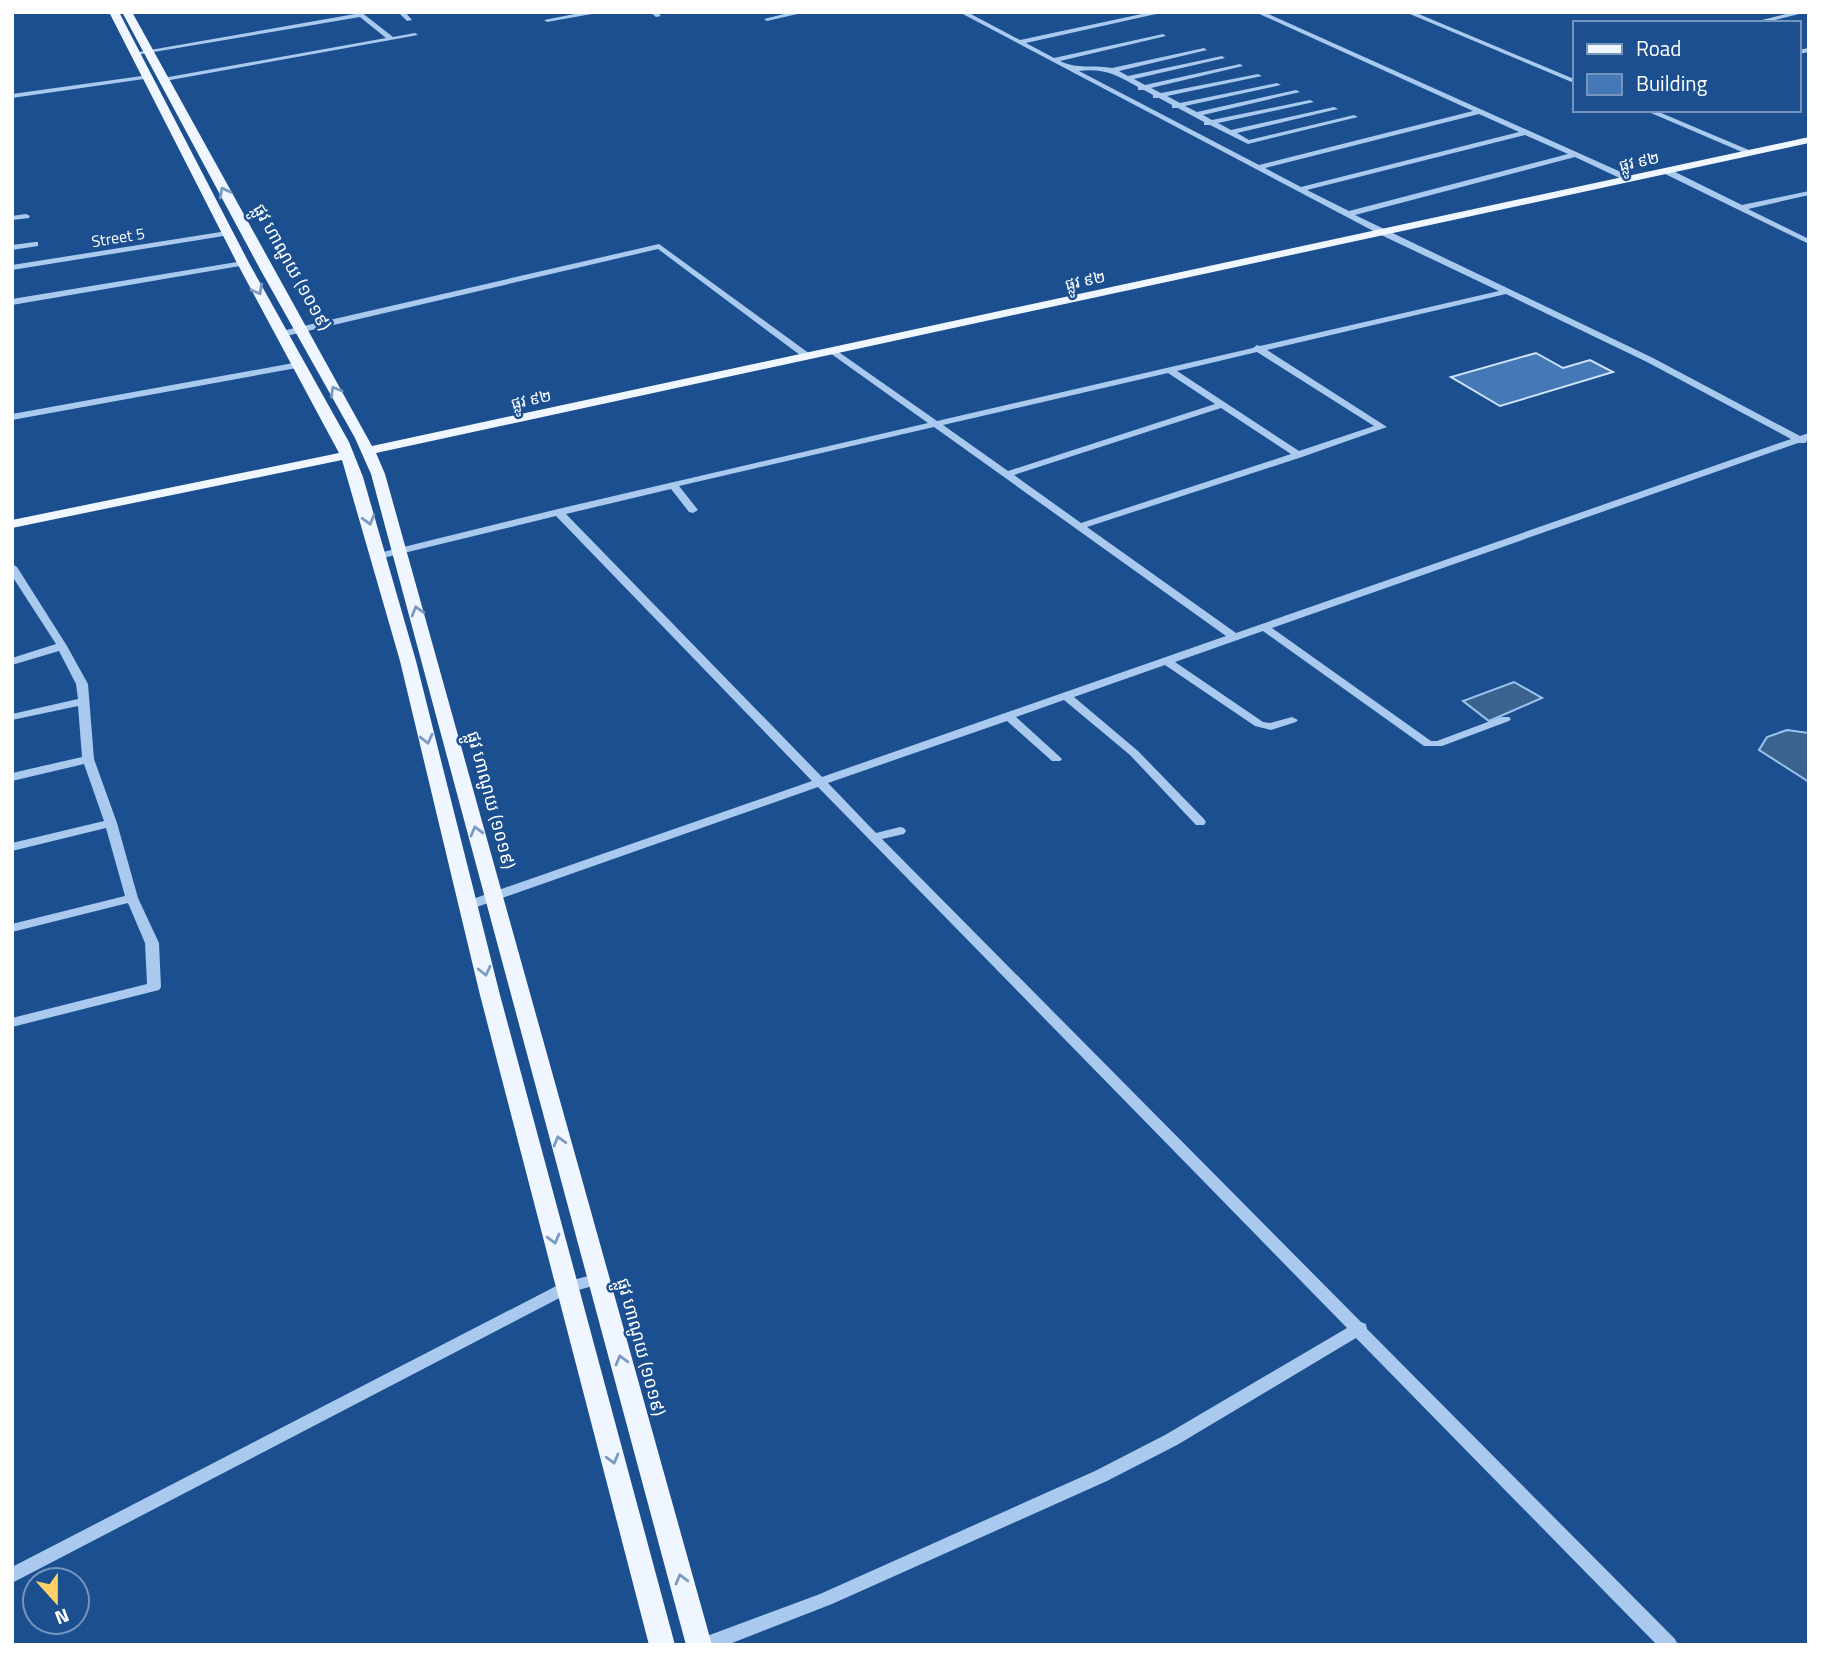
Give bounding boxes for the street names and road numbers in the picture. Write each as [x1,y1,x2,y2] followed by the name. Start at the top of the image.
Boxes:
[1616,145,1662,180] street label: ផ្លូវ ៩២
[243,198,339,337] street label: ផ្លូវ ហាណូយ (១០១៩)
[90,221,146,253] street label: Street 5
[1062,264,1108,299] street label: ផ្លូវ ៩២
[508,383,554,418] street label: ផ្លូវ ៩២
[457,728,523,873] street label: ផ្លូវ ហាណូយ (១០១៩)
[607,1275,673,1420] street label: ផ្លូវ ហាណូយ (១០១៩)

